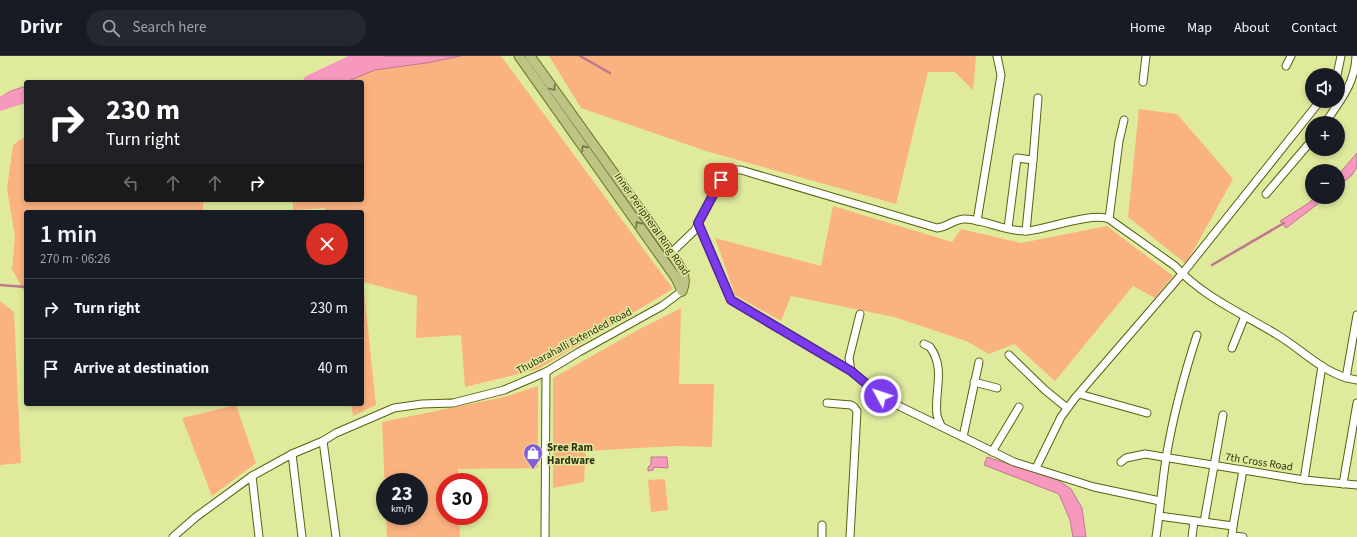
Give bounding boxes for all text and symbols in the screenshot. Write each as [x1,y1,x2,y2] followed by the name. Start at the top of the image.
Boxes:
[86,10,366,46] search box
[20,14,62,41] text: Drivr
[100,17,122,39] icon: search
[132,17,206,38] text: Search here
[1130,18,1165,38] text: Home
[1187,18,1212,38] text: Map
[1234,18,1269,38] text: About
[1291,18,1337,38] text: Contact
[1305,68,1345,204] map controls
[1305,68,1345,108] button: sound
[548,83,555,90] one-way arrow
[106,90,180,130] text: 230 m
[40,96,92,148] icon: right
[1305,116,1345,156] button: +
[106,127,180,152] text: Turn right
[581,145,589,152] one-way arrow
[704,163,738,197] pin
[1305,164,1345,204] button: −
[710,169,732,191] icon: arrive
[611,170,693,278] street label: Inner Peripheral Ring Road
[120,172,142,194] icon: left
[162,172,184,194] icon: ahead
[204,172,226,194] icon: ahead
[246,172,268,194] icon: right
[40,217,97,252] text: 1 min
[636,221,643,228] one-way arrow
[306,223,348,265] button: close
[40,250,110,268] text: 270 m · 06:26
[40,298,62,320] icon: right
[74,298,140,319] text: Turn right
[310,298,348,319] text: 230 m
[513,304,635,378] street label: Thubarahalli Extended Road
[40,358,62,380] icon: arrive
[74,358,209,379] text: Arrive at destination
[318,358,348,379] text: 40 m
[860,375,902,417] position arrow
[547,440,595,468] place label: Sree Ram Hardware
[522,442,544,470] shop icon: Sree Ram Hardware
[1224,449,1294,475] street label: 7th Cross Road
[436,473,488,525] speed limit sign: 30
[391,480,413,508] text: 23
[391,502,413,516] text: km/h

